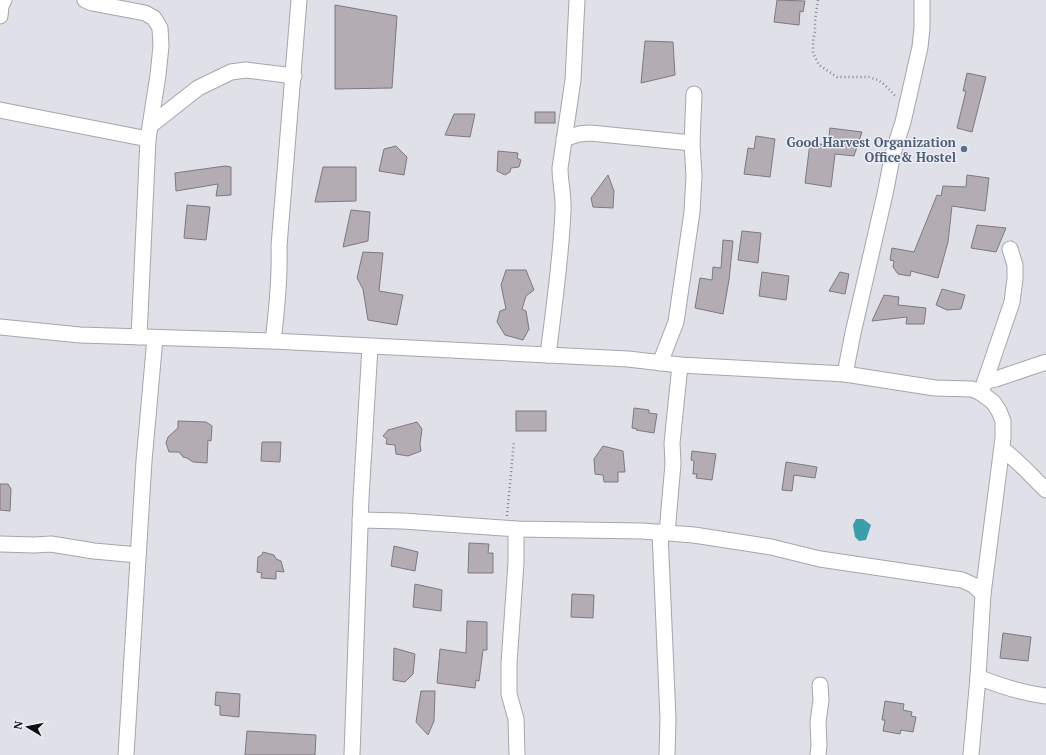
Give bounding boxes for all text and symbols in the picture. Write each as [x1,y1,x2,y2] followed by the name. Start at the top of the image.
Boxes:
[787,133,957,166] place label: Good Harvest Organization Office& Hostel
[959,144,969,154] marker: Good Harvest Organization Office& Hostel
[8,707,48,747] north arrow
[11,719,26,731] text: N

